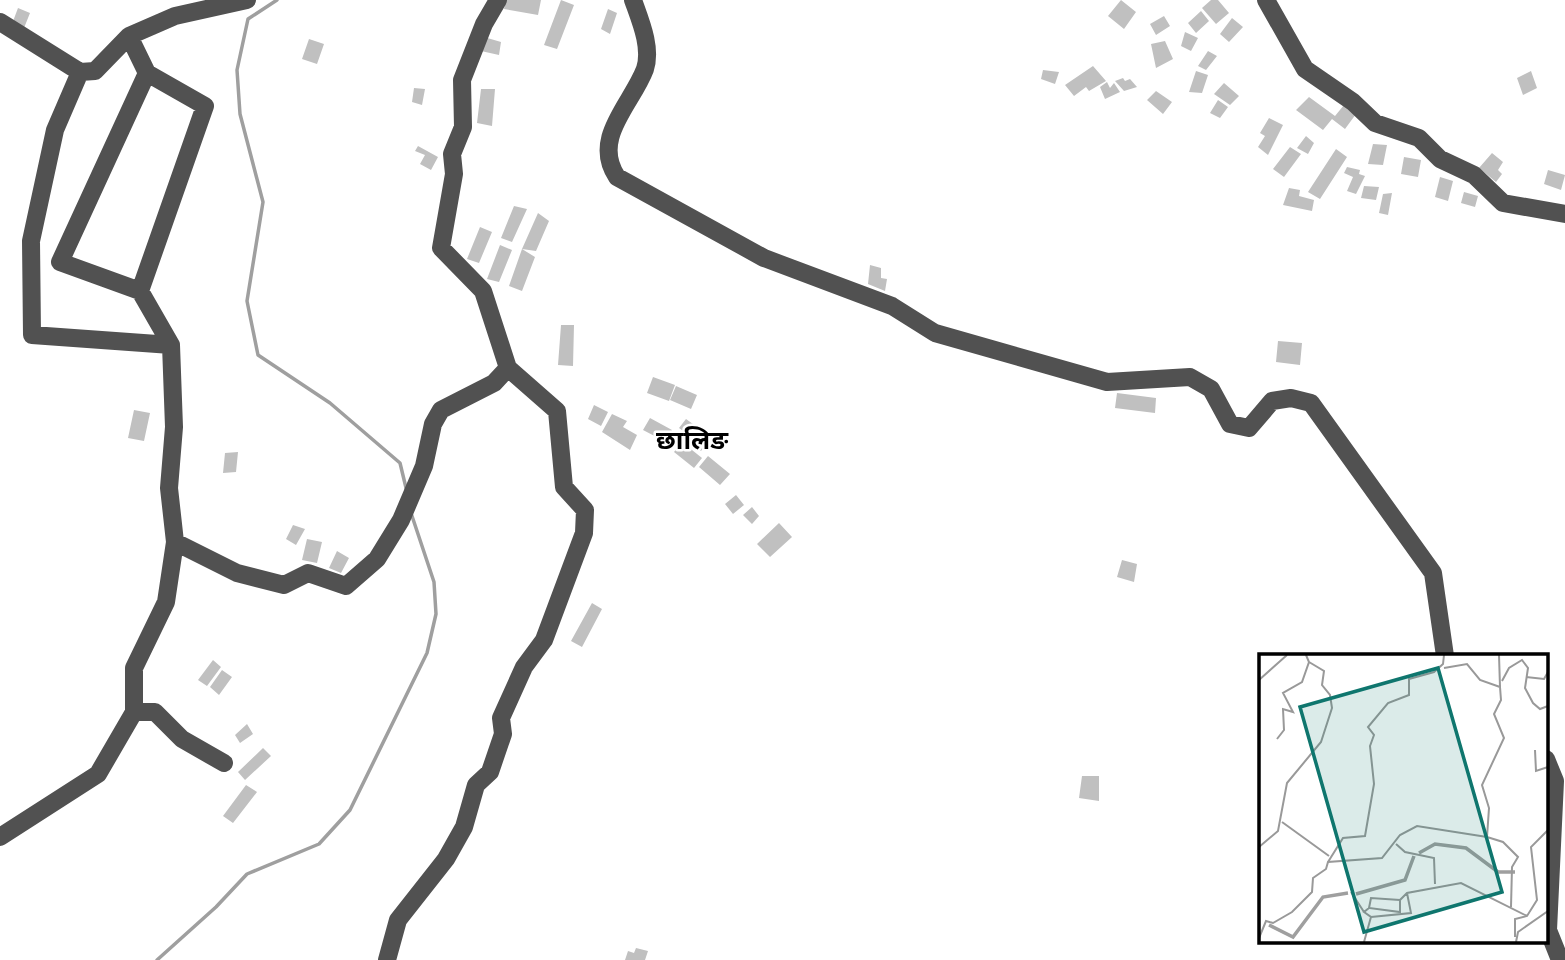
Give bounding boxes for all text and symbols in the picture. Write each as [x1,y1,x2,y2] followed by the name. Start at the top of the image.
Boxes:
[656,423,729,456] district label: छालिङ
[1259,654,1548,942] inset map

